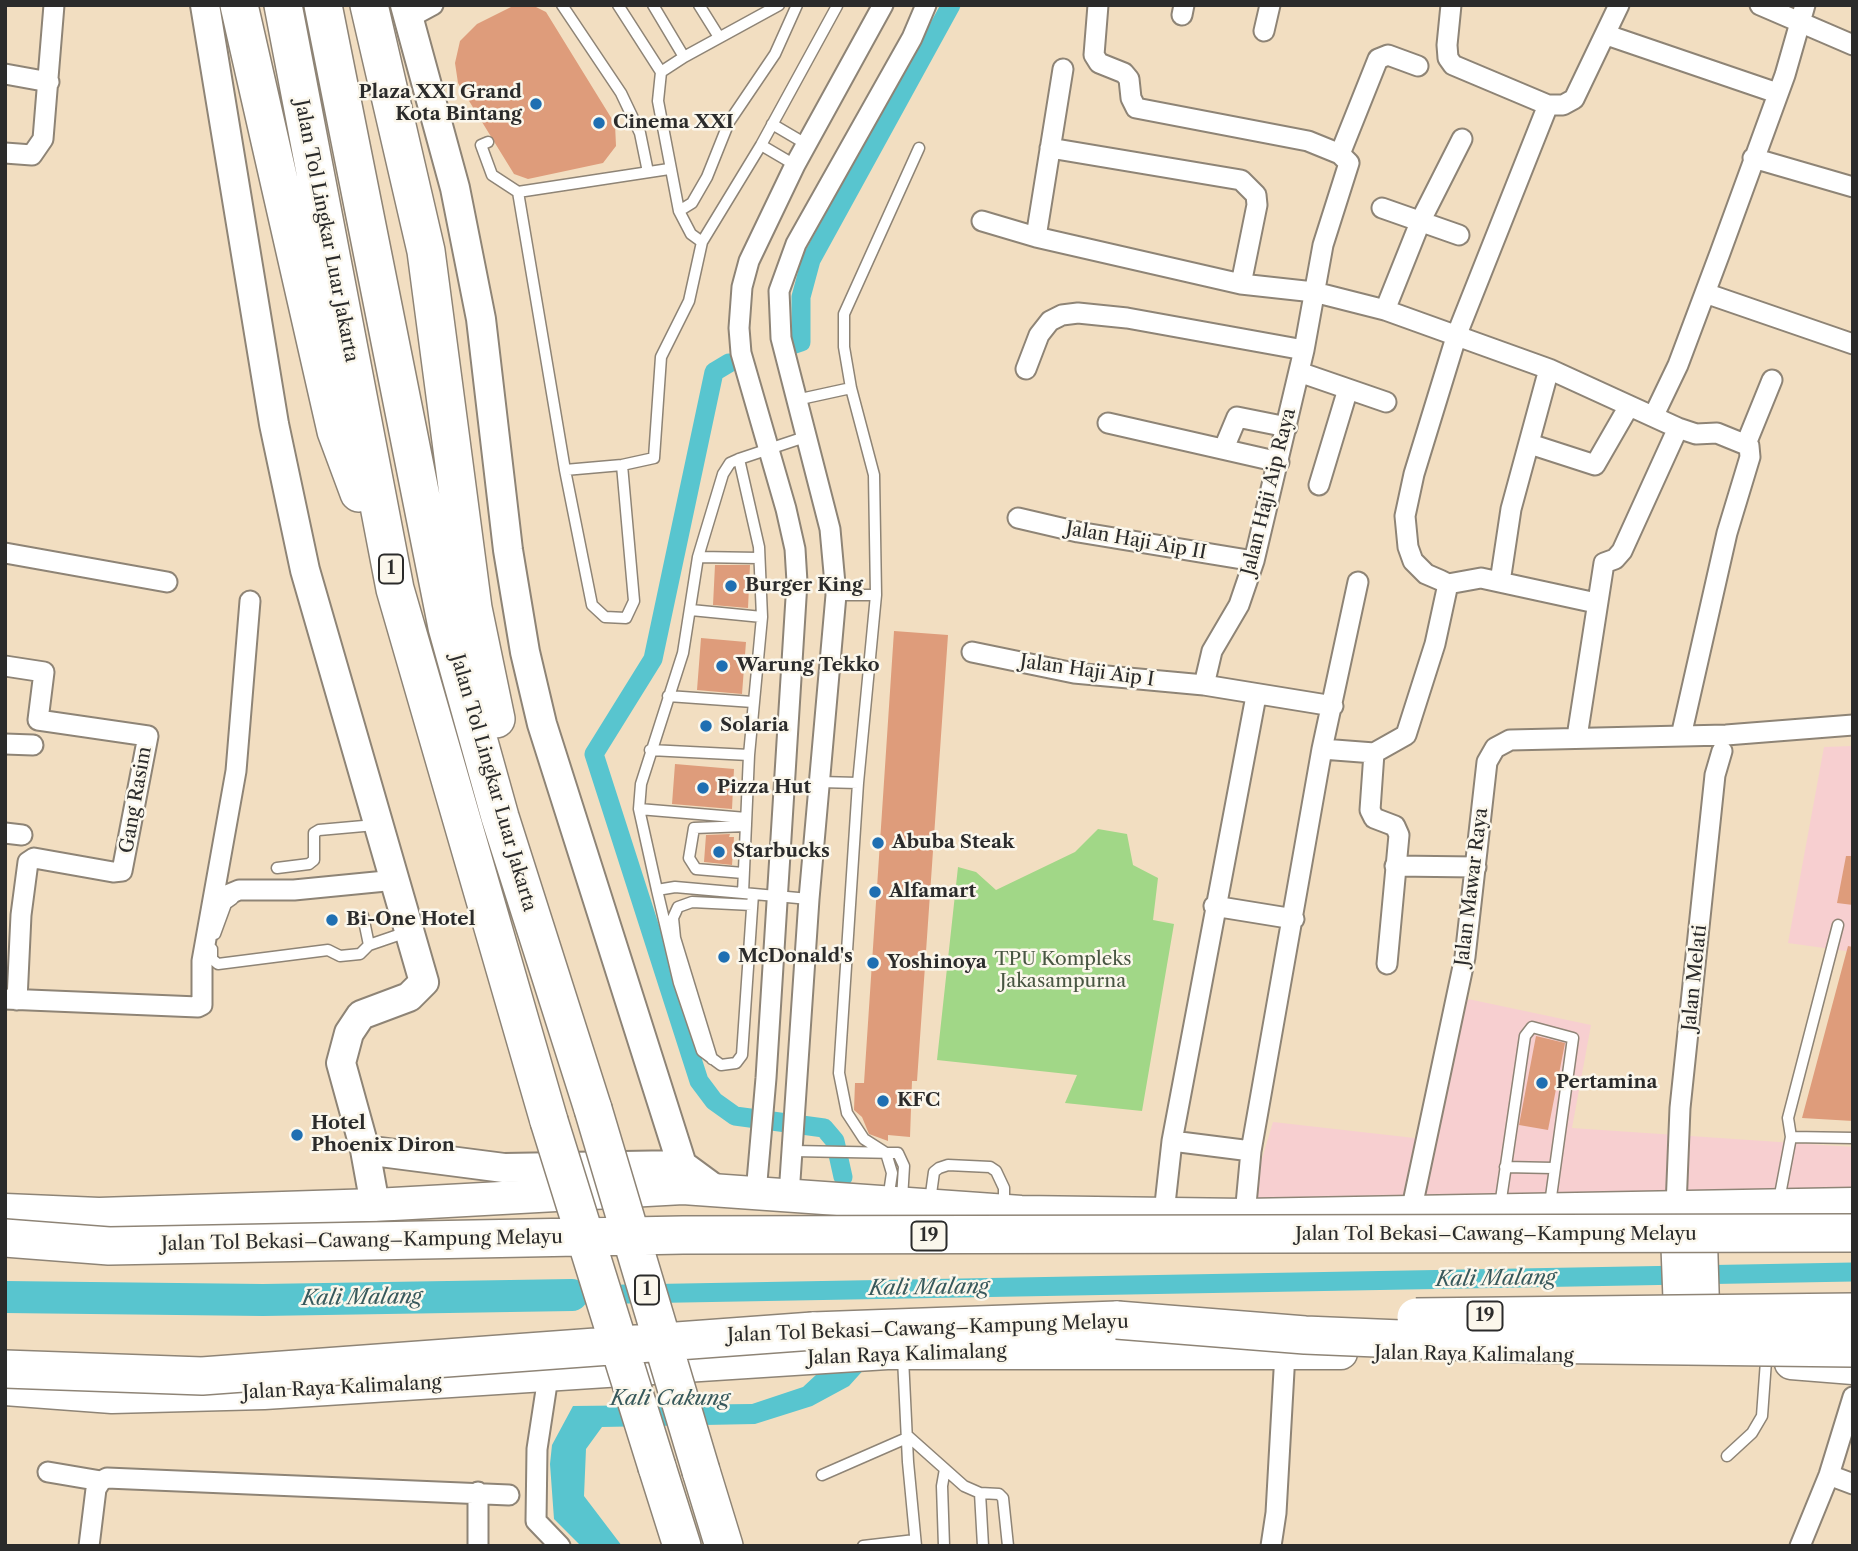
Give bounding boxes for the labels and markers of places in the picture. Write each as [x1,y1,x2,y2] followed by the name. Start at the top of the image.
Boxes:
[359,82,522,126] place label: Plaza XXI Grand Kota Bintang
[528,96,544,112] marker: Plaza XXI Grand Kota Bintang
[613,112,734,134] place label: Cinema XXI
[591,115,607,131] marker: Cinema XXI
[745,575,863,597] place label: Burger King
[723,578,739,594] marker: Burger King
[736,655,880,677] place label: Warung Tekko
[714,658,730,674] marker: Warung Tekko
[720,715,789,737] place label: Solaria
[698,718,714,734] marker: Solaria
[717,777,811,799] place label: Pizza Hut
[695,780,711,796] marker: Pizza Hut
[892,832,1014,854] place label: Abuba Steak
[870,835,886,851] marker: Abuba Steak
[733,841,830,863] place label: Starbucks
[711,844,727,860] marker: Starbucks
[889,881,976,903] place label: Alfamart
[867,884,883,900] marker: Alfamart
[346,909,475,931] place label: Bi-One Hotel
[324,912,340,928] marker: Bi-One Hotel
[738,946,853,968] place label: McDonald's
[716,949,732,965] marker: McDonald's
[887,952,987,974] place label: Yoshinoya
[865,955,881,971] marker: Yoshinoya
[1556,1072,1658,1094] place label: Pertamina
[1534,1075,1550,1091] marker: Pertamina
[897,1090,940,1112] place label: KFC
[875,1093,891,1109] marker: KFC
[311,1113,455,1157] place label: Hotel Phoenix Diron
[289,1127,305,1143] marker: Hotel Phoenix Diron

